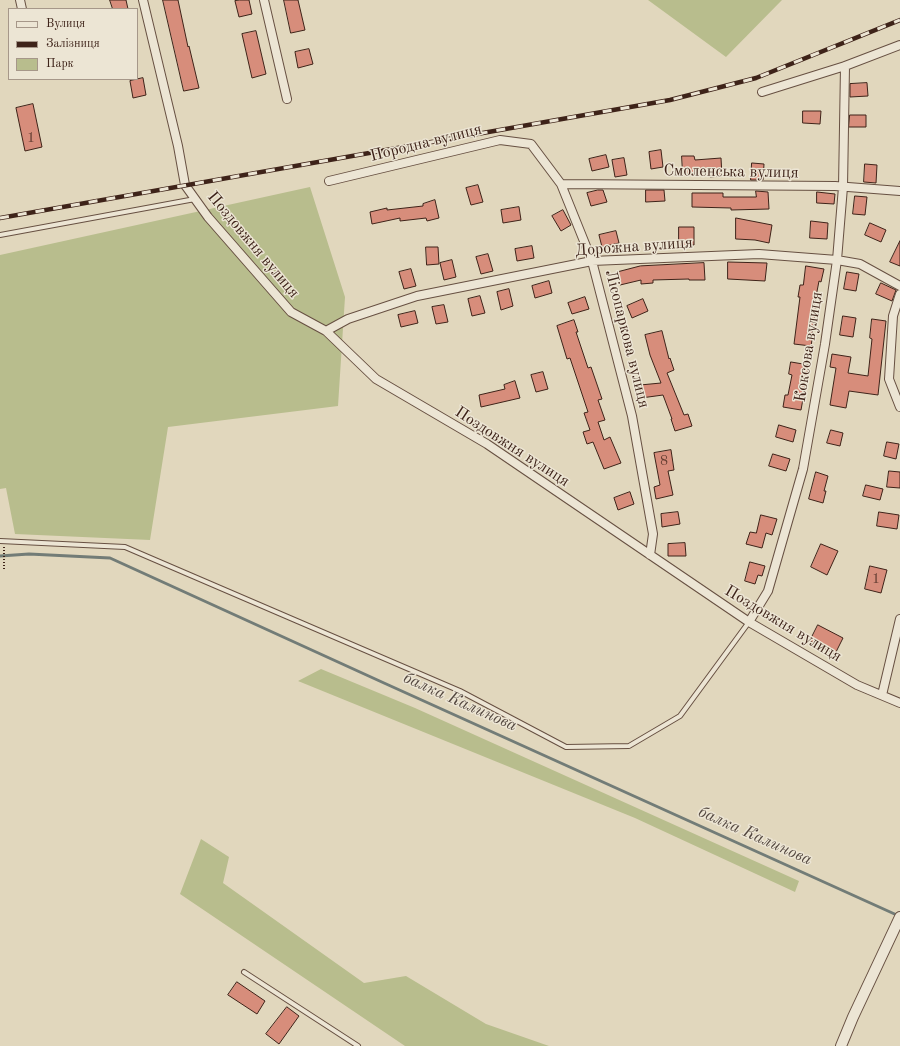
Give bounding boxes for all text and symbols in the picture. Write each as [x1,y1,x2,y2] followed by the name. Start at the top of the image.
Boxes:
[8,8,138,80] legend
[46,18,85,30] text: Вулиця
[46,38,100,50] text: Залізниця
[46,58,74,70] text: Парк
[368,120,484,166] street label: Породна вулиця
[27,130,35,146] house number: 1
[663,161,799,183] street label: Смоленська вулиця
[203,188,303,302] street label: Поздовжня вулиця
[575,233,693,261] street label: Дорожна вулиця
[601,268,653,410] street label: Лісопаркова вулиця
[791,290,827,404] street label: Коксова вулиця
[451,403,573,491] street label: Поздовжня вулиця
[660,453,668,469] house number: 8
[872,571,880,587] house number: 1
[721,582,845,666] street label: Поздовжня вулиця
[400,668,520,736] water label: балка Калинова
[695,802,815,870] water label: балка Калинова

